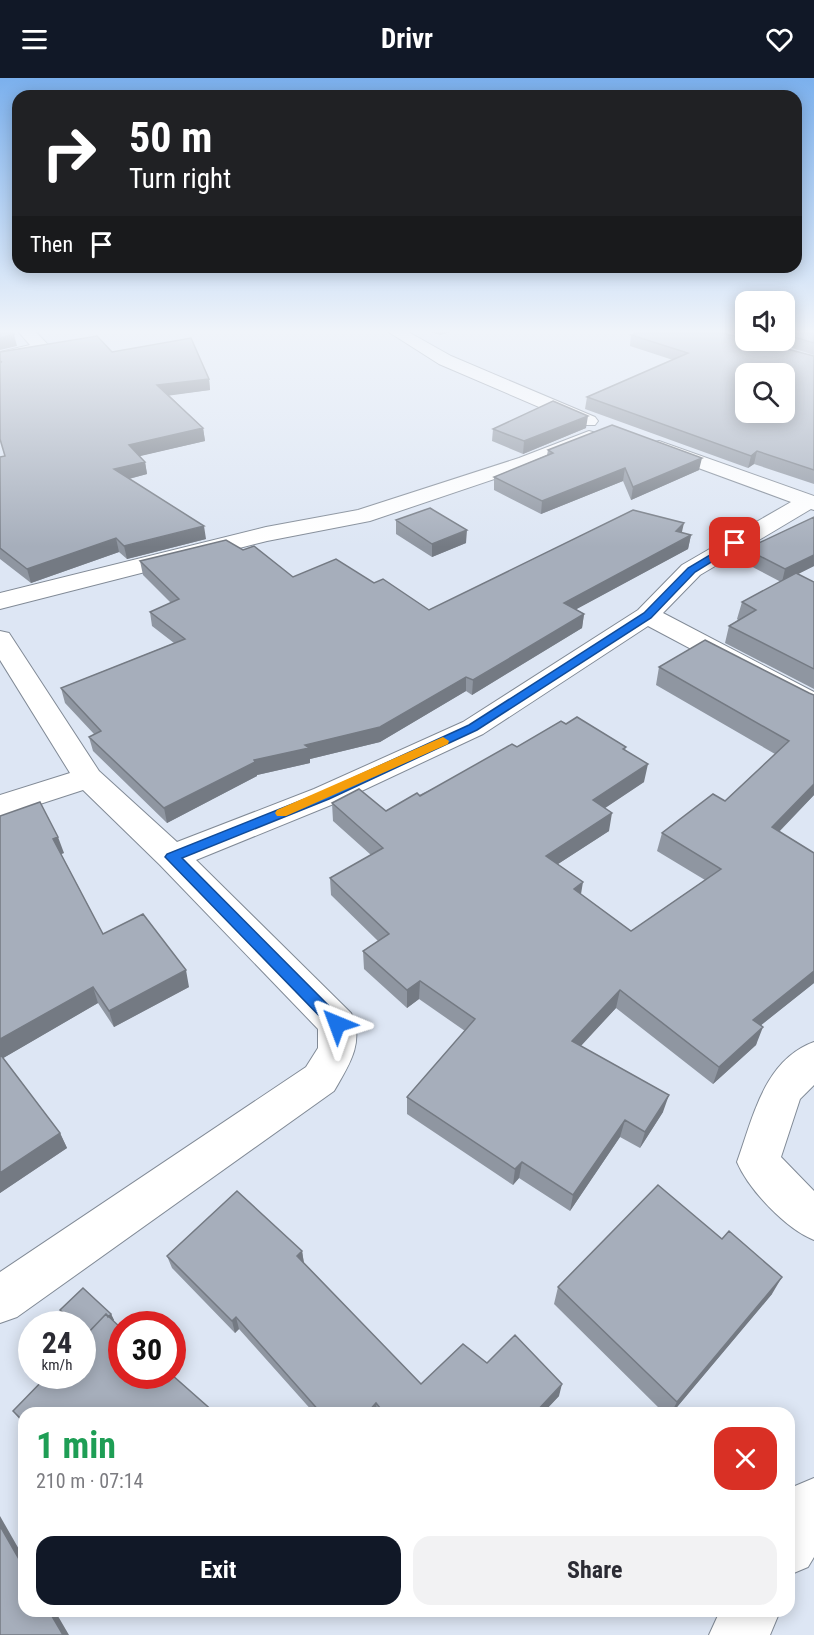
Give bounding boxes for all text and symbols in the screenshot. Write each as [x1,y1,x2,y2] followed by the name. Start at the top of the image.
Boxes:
[18,23,51,56] icon: menu
[381,23,433,55] text: Drivr
[763,23,796,56] icon: heart
[129,113,212,162] text: 50 m
[30,114,108,192] icon: right
[129,163,231,195] text: Turn right
[85,228,118,261] icon: arrive
[30,232,73,257] text: Then
[735,291,795,423] map controls
[735,291,795,351] button: sound
[735,363,795,423] button: search
[709,517,760,568] pin
[718,526,751,559] icon: arrive
[305,992,369,1056] position arrow
[108,1311,186,1389] speed limit sign: 30
[42,1325,72,1360] text: 24
[42,1356,72,1374] text: km/h
[36,1425,116,1467] text: 1 min
[714,1427,777,1490] button: close
[36,1469,143,1493] text: 210 m · 07:14
[36,1536,401,1605] button: Exit
[413,1536,777,1605] button: Share

